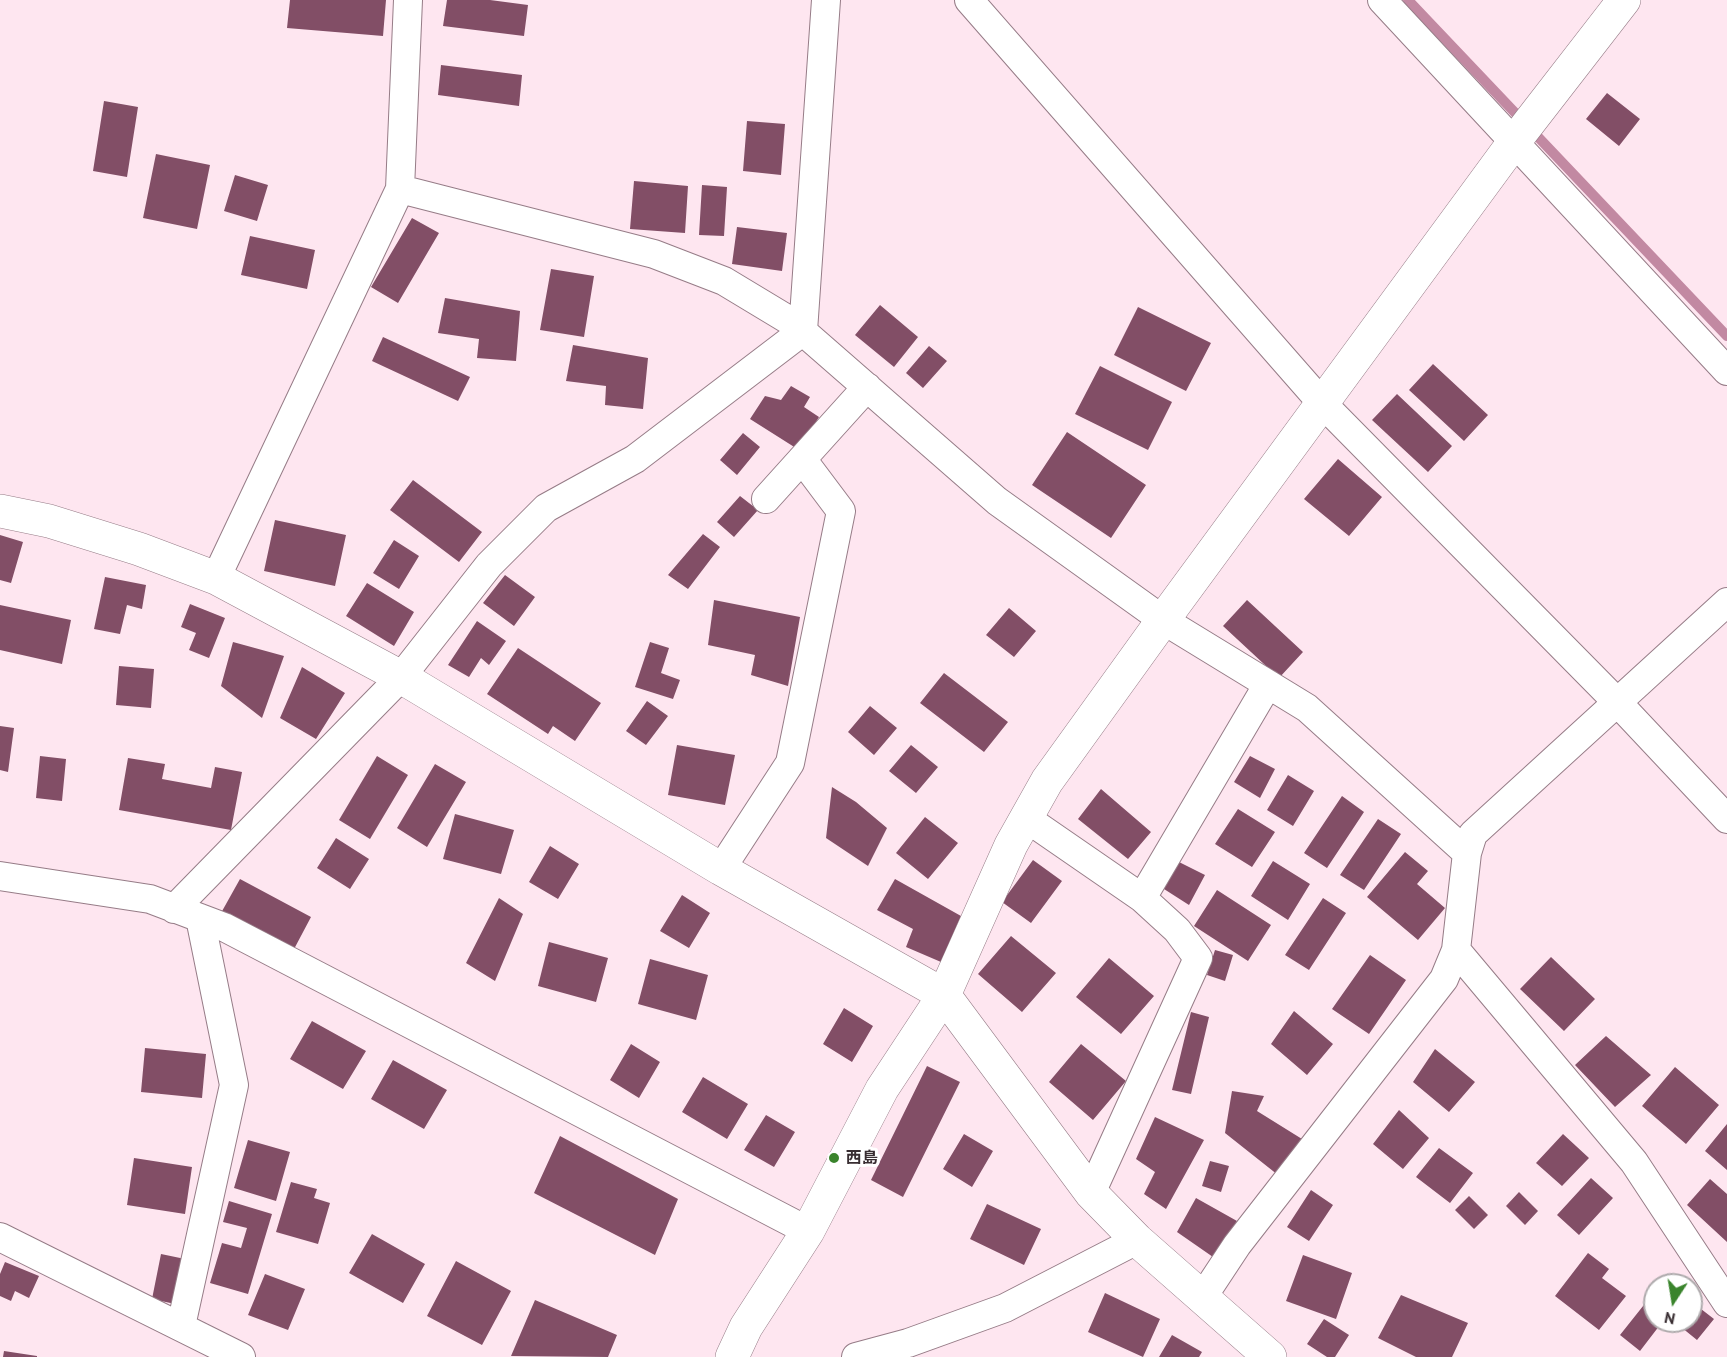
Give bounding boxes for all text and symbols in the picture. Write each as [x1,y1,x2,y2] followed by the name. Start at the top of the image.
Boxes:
[846,1148,878,1168] place label: 西島
[827,1151,841,1165] marker: 西島
[1643,1273,1703,1333] north arrow
[1662,1308,1677,1330] text: N

